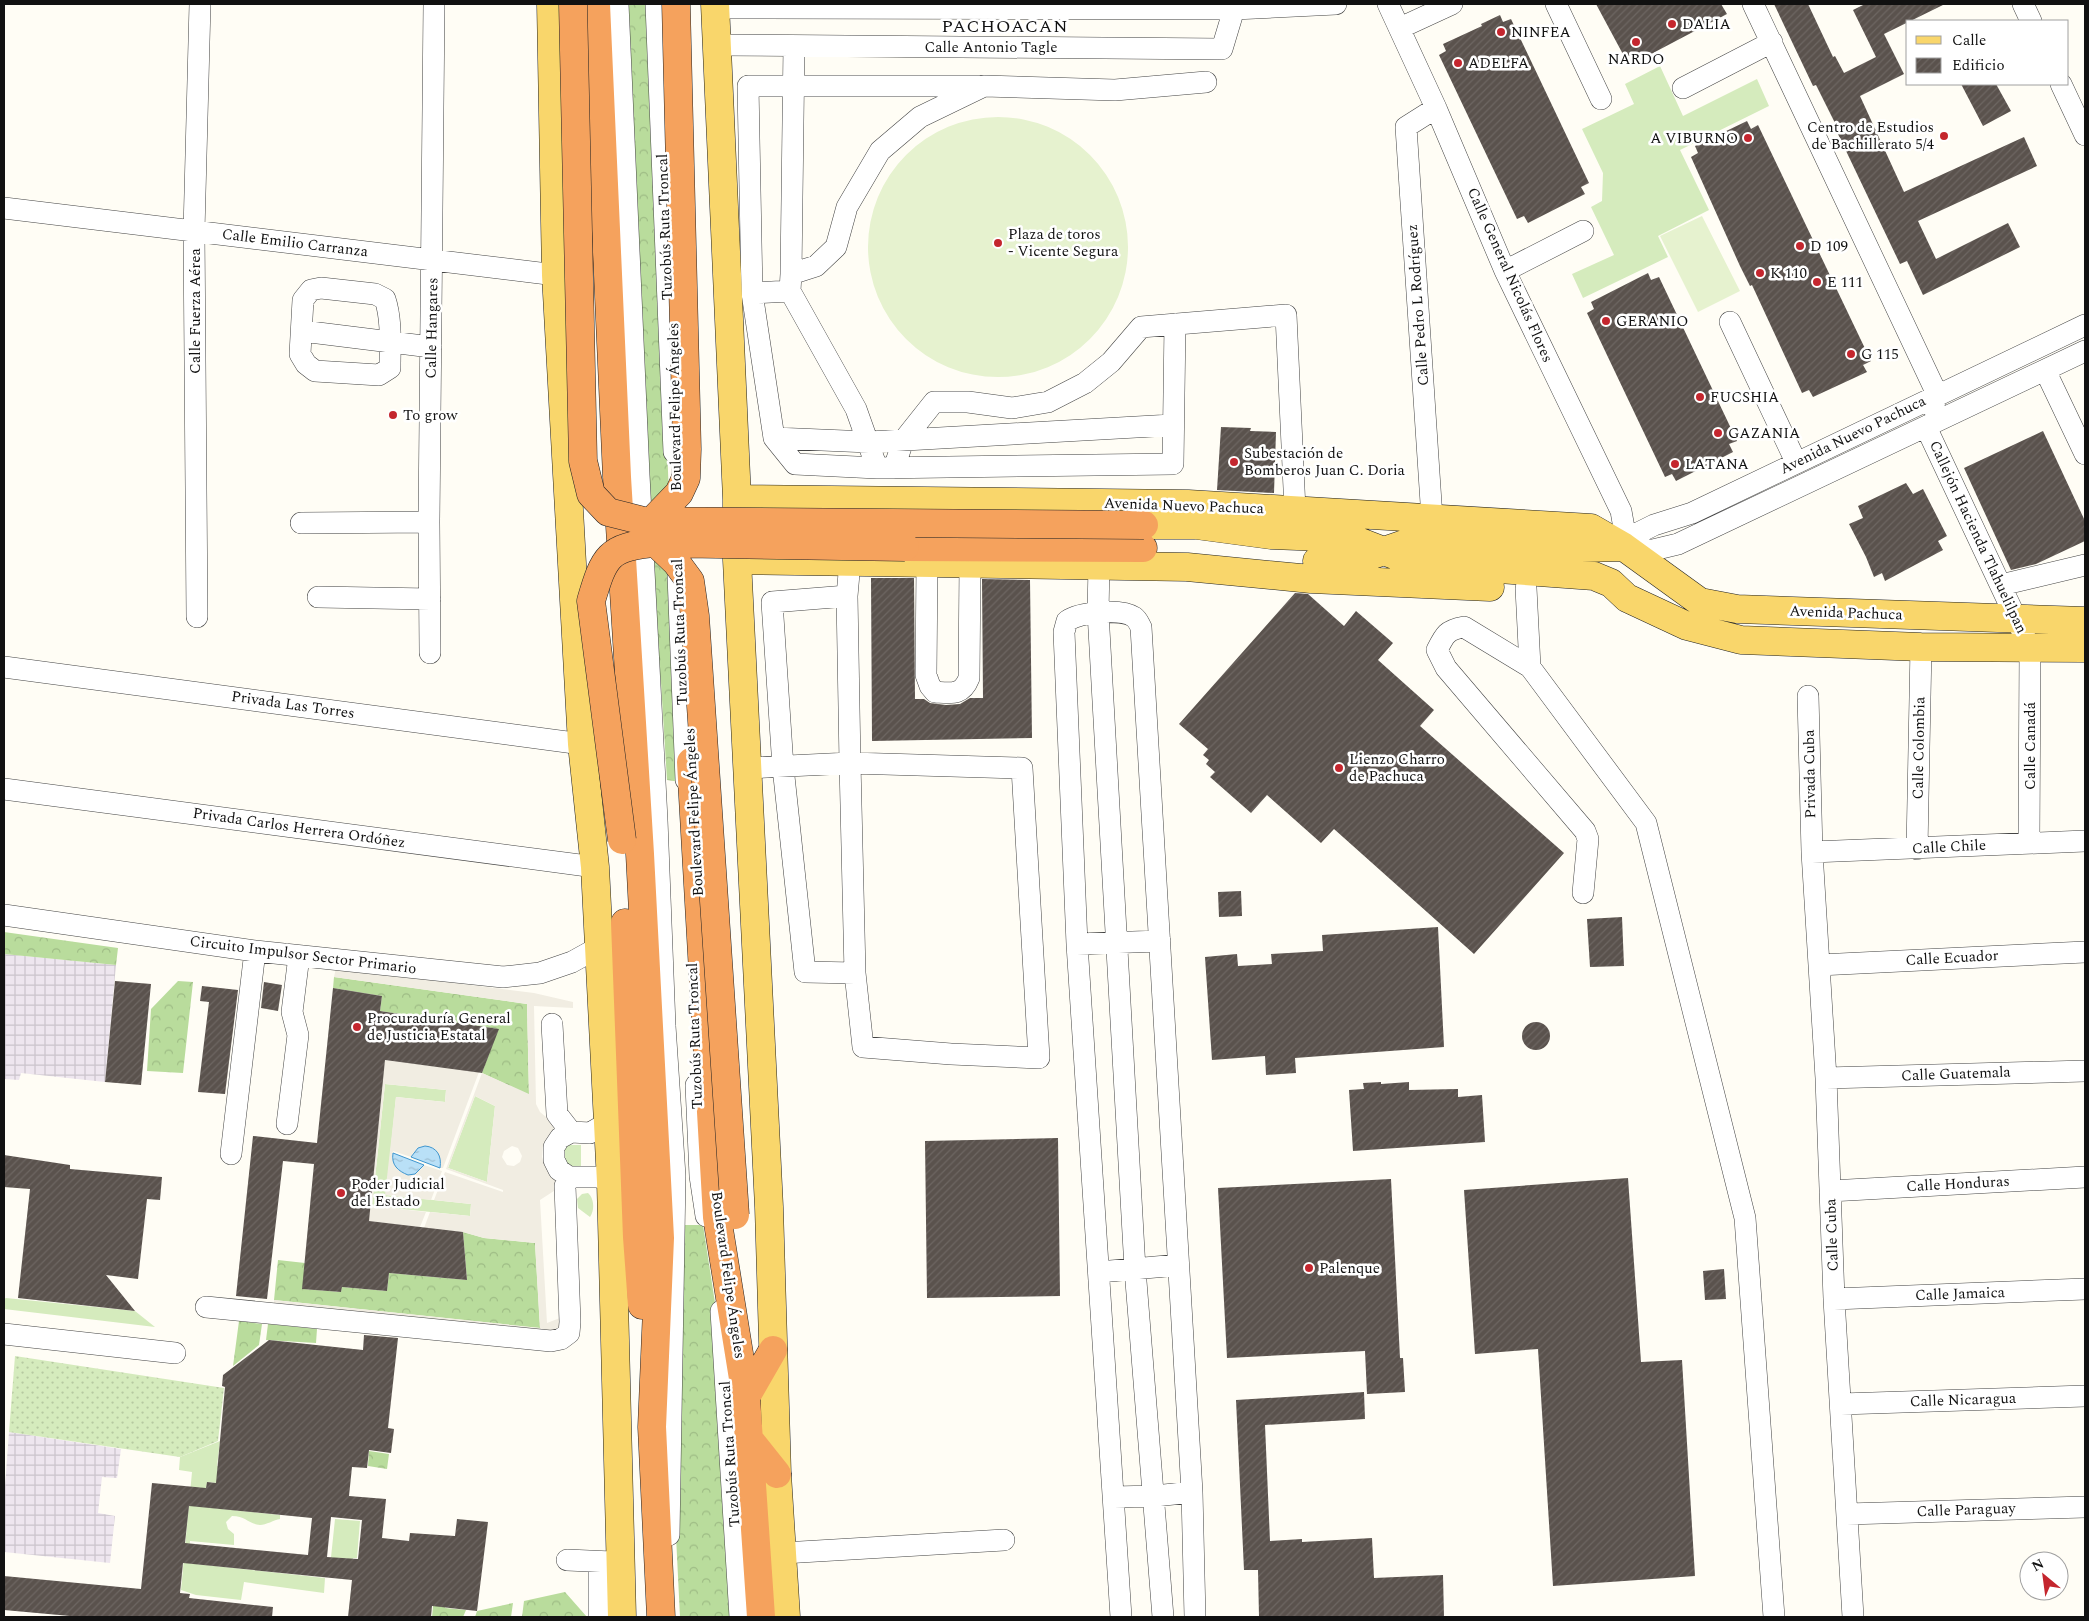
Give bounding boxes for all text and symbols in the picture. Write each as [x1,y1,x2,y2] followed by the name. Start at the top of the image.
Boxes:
[941,13,1069,40] district label: PACHOACAN
[1682,13,1731,36] place label: DALIA
[1666,18,1678,30] marker: DALIA
[1906,20,2069,85] legend
[1511,21,1571,44] place label: NINFEA
[1495,26,1507,38] marker: NINFEA
[1952,29,1986,52] text: Calle
[924,36,1058,59] street label: Calle Antonio Tagle
[1630,36,1642,48] marker: NARDO
[1608,48,1664,71] place label: NARDO
[1468,52,1529,75] place label: ADELFA
[1952,54,2005,77] text: Edificio
[1452,57,1464,69] marker: ADELFA
[1807,116,1934,156] place label: Centro de Estudios de Bachillerato 5/4
[1650,127,1738,150] place label: A VIBURNO
[1938,130,1950,142] marker: Centro de Estudios de Bachillerato 5/4
[1742,132,1754,144] marker: A VIBURNO
[651,153,679,301] street label: Tuzobús Ruta Troncal
[1461,184,1559,366] street label: Calle General Nicolás Flores
[221,223,370,263] street label: Calle Emilio Carranza
[1008,223,1119,263] place label: Plaza de toros - Vicente Segura
[1401,223,1435,387] street label: Calle Pedro L Rodríguez
[1810,235,1848,258] place label: D 109
[992,237,1004,249] marker: Plaza de toros - Vicente Segura
[1794,240,1806,252] marker: D 109
[184,247,207,374] street label: Calle Fuerza Aérea
[1770,262,1807,285] place label: K 110
[1754,267,1766,279] marker: K 110
[1827,271,1863,294] place label: E 111
[1811,276,1823,288] marker: E 111
[420,277,444,379] street label: Calle Hangares
[1616,310,1688,333] place label: GERANIO
[1600,315,1612,327] marker: GERANIO
[662,322,688,492] street label: Boulevard Felipe Ángeles
[1861,343,1899,366] place label: G 115
[1845,348,1857,360] marker: G 115
[1710,386,1779,409] place label: FUCSHIA
[1776,389,1931,480] street label: Avenida Nuevo Pachuca
[1694,391,1706,403] marker: FUCSHIA
[403,404,458,427] place label: To grow
[387,409,399,421] marker: To grow
[1728,422,1800,445] place label: GAZANIA
[1712,427,1724,439] marker: GAZANIA
[1923,437,2033,638] street label: Callejón Hacienda Tlahuelilpan
[1244,442,1406,482] place label: Subestación de Bomberos Juan C. Doria
[1685,453,1749,476] place label: LATANA
[1228,456,1240,468] marker: Subestación de Bomberos Juan C. Doria
[1669,458,1681,470] marker: LATANA
[1104,492,1265,520] street label: Avenida Nuevo Pachuca
[666,558,694,706] street label: Tuzobús Ruta Troncal
[1789,600,1904,626] street label: Avenida Pachuca
[230,685,356,725] street label: Privada Las Torres
[1907,696,1931,800] street label: Calle Colombia
[2019,701,2042,790] street label: Calle Canadá
[678,727,710,897] street label: Boulevard Felipe Ángeles
[1798,729,1822,819] street label: Privada Cuba
[1349,748,1445,788] place label: Lienzo Charro de Pachuca
[1333,762,1345,774] marker: Lienzo Charro de Pachuca
[191,802,407,854] street label: Privada Carlos Herrera Ordóñez
[1912,834,1986,860] street label: Calle Chile
[188,930,418,980] street label: Circuito Impulsor Sector Primario
[1905,944,1999,972] street label: Calle Ecuador
[681,962,709,1110] street label: Tuzobús Ruta Troncal
[367,1007,511,1047] place label: Procuraduría General de Justicia Estatal
[351,1021,363,1033] marker: Procuraduría General de Justicia Estatal
[1901,1061,2012,1087] street label: Calle Guatemala
[1906,1170,2010,1198] street label: Calle Honduras
[351,1173,445,1213] place label: Poder Judicial del Estado
[335,1187,347,1199] marker: Poder Judicial del Estado
[705,1190,751,1360] street label: Boulevard Felipe Ángeles
[1819,1197,1845,1272] street label: Calle Cuba
[1319,1257,1380,1280] place label: Palenque
[1303,1262,1315,1274] marker: Palenque
[1915,1281,2006,1307] street label: Calle Jamaica
[713,1380,747,1528] street label: Tuzobús Ruta Troncal
[1909,1387,2017,1413] street label: Calle Nicaragua
[1916,1497,2017,1523] street label: Calle Paraguay
[2019,1551,2069,1601] north arrow
[2028,1553,2048,1577] text: N

